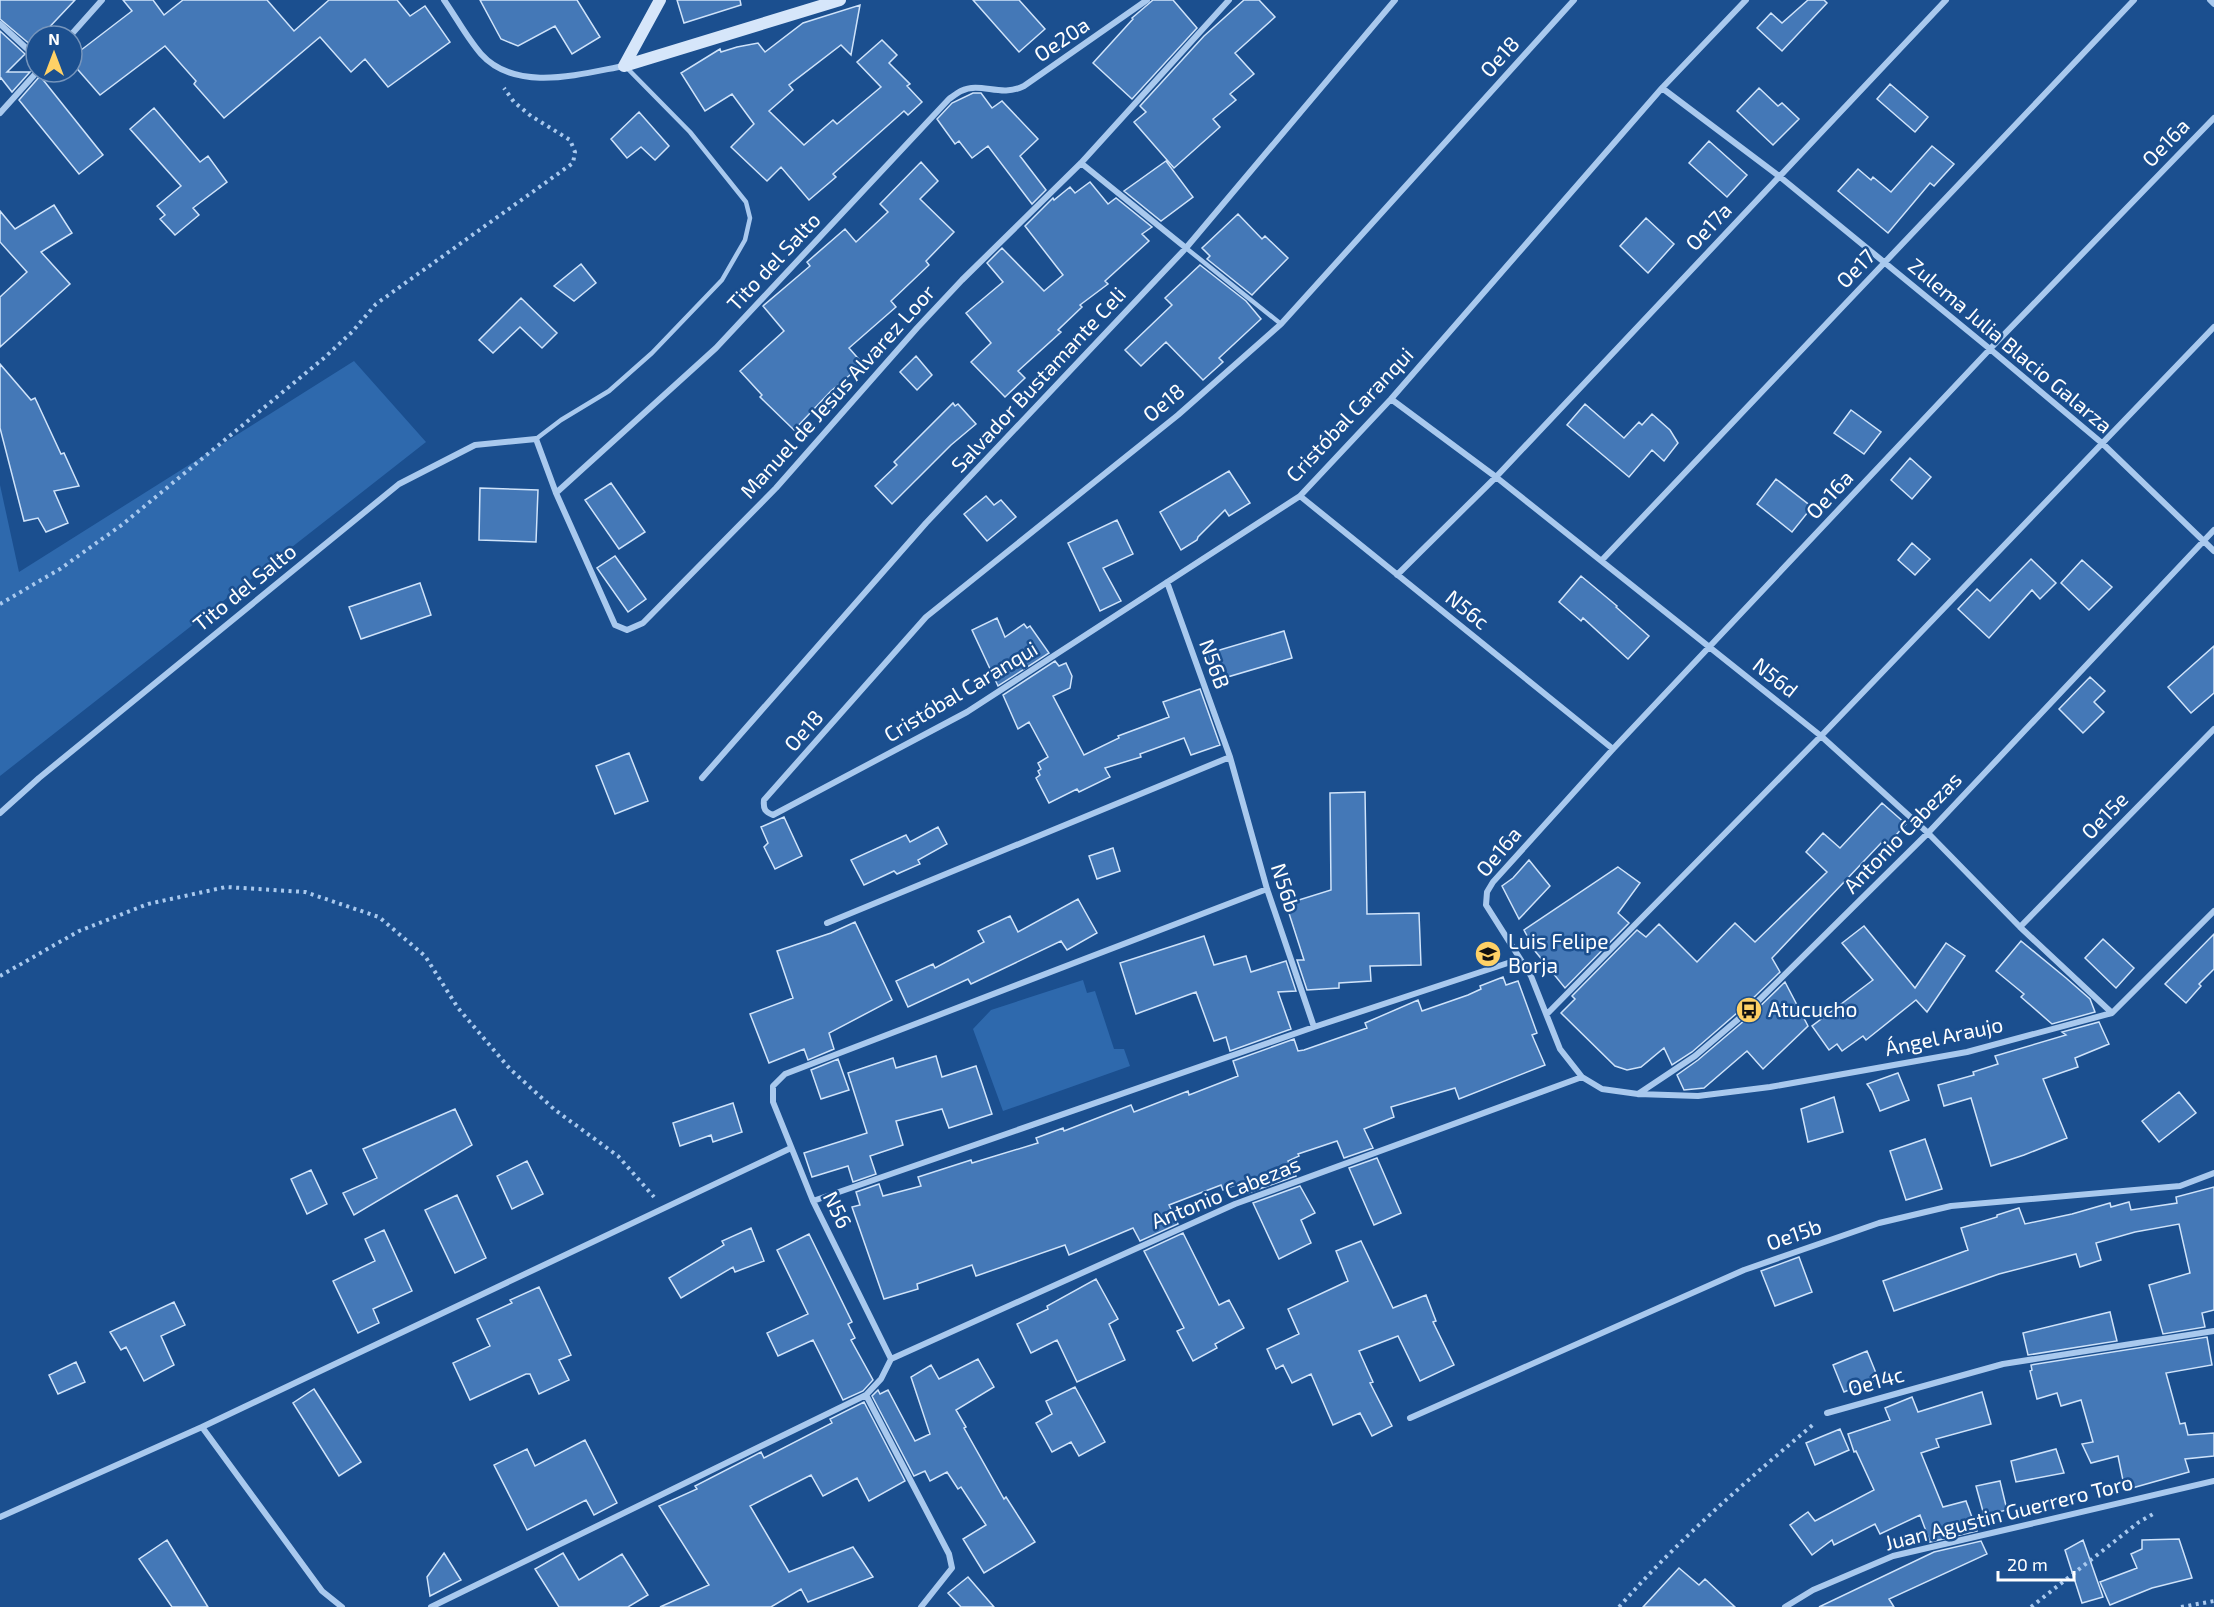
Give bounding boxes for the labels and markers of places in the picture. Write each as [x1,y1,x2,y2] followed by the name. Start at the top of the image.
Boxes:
[1508,928,1609,978] place label: Luis Felipe Borja
[1473,939,1503,969] school or university icon: Luis Felipe Borja
[1734,995,1764,1025] bus stop icon: Atucucho
[1768,996,1857,1021] place label: Atucucho

